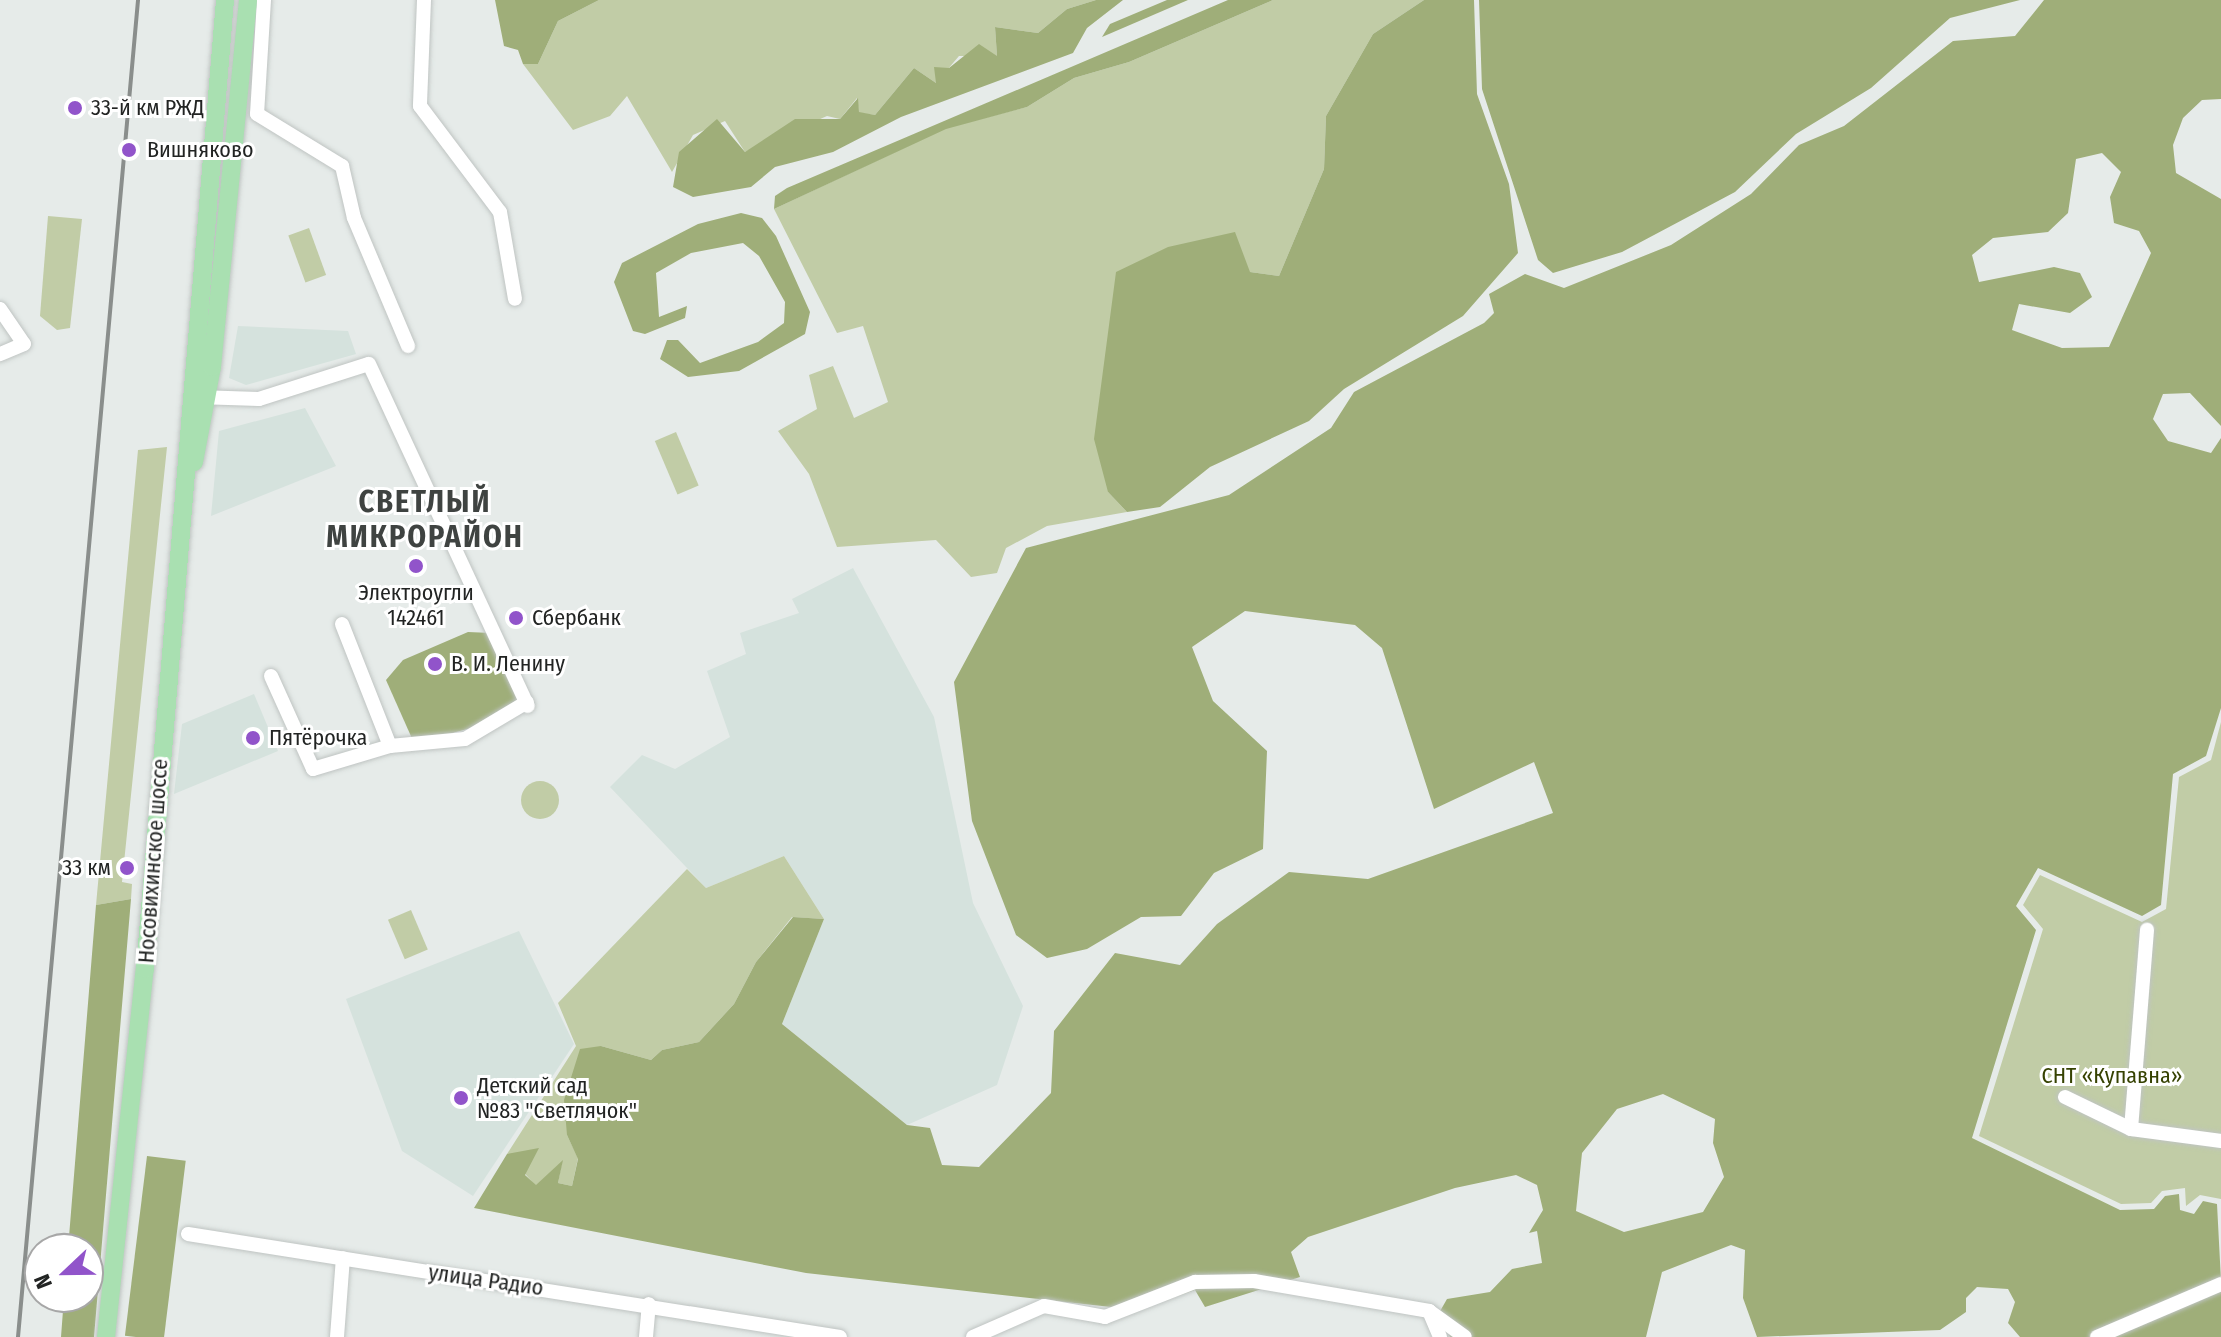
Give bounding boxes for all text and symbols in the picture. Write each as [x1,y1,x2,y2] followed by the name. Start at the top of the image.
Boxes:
[91,95,204,121] place label: 33-й км РЖД
[66,99,84,117] marker: 33-й км РЖД
[147,137,253,163] place label: Вишняково
[118,139,140,161] marker: Вишняково
[326,484,524,554] district label: СВЕТЛЫЙ МИКРОРАЙОН
[407,557,425,575] marker: Электроугли 142461
[358,579,474,630] place label: Электроугли 142461
[532,605,621,631] place label: Сбербанк
[507,609,525,627] marker: Сбербанк
[451,651,565,677] place label: В. И. Ленину
[426,655,444,673] marker: В. И. Ленину
[269,725,367,751] place label: Пятёрочка
[244,729,262,747] marker: Пятёрочка
[133,758,173,964] street label: Носовихинское шоссе
[62,855,111,881] place label: 33 км
[118,859,136,877] marker: 33 км
[2042,1063,2182,1089] park label: СНТ «Купавна»
[477,1072,637,1124] place label: Детский сад №83 "Светлячок"
[452,1089,470,1107] marker: Детский сад №83 "Светлячок"
[24,1233,104,1313] north arrow
[427,1259,545,1301] street label: улица Радио
[28,1270,58,1293] text: N

